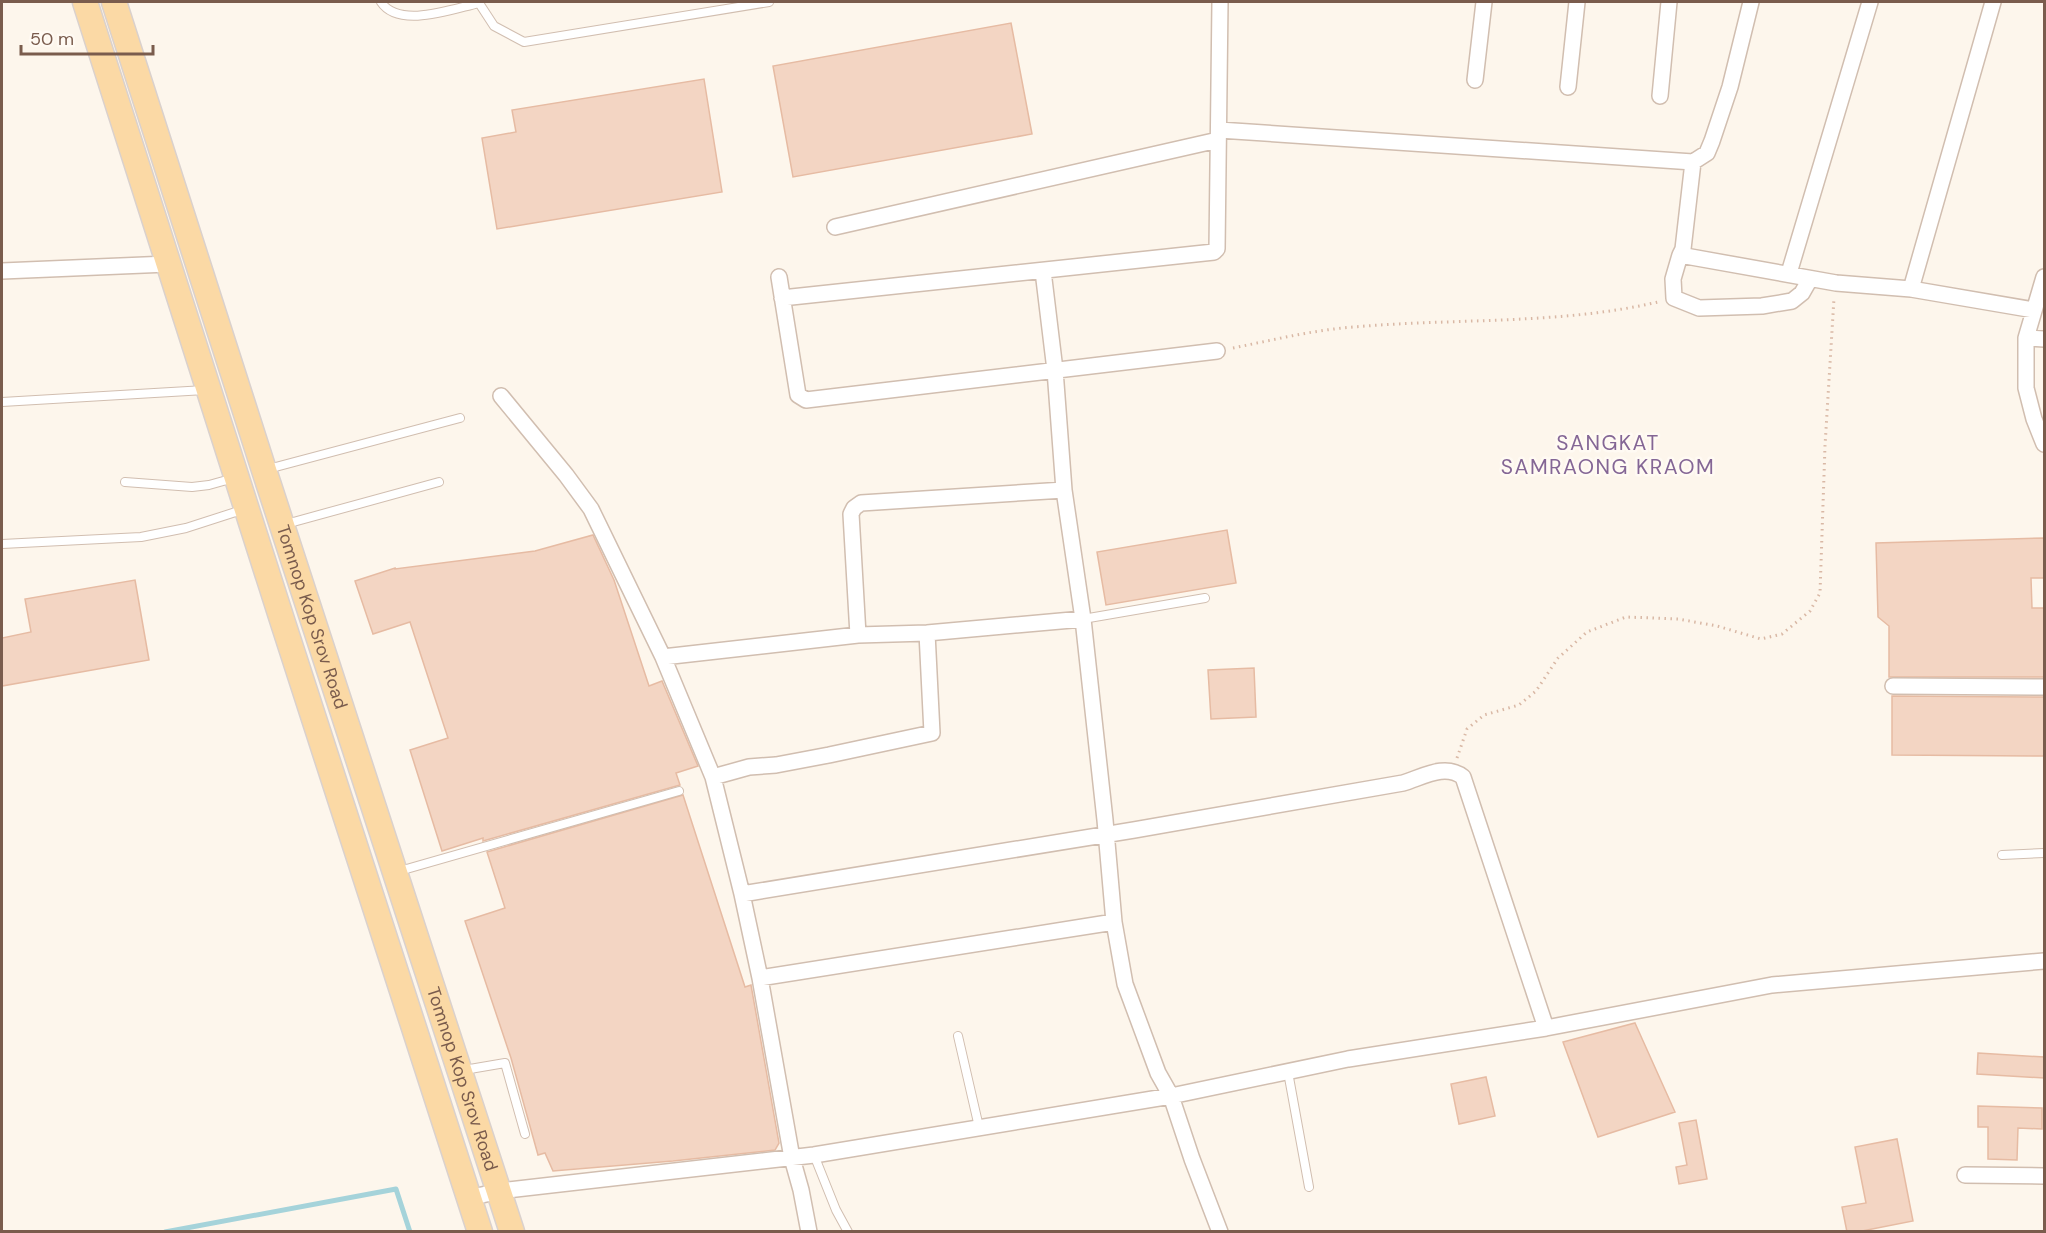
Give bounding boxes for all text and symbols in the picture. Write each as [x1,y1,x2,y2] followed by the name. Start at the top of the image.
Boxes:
[21,18,153,56] scale bar
[30,27,74,51] text: 50 m
[1501,429,1715,481] district label: SANGKAT SAMRAONG KRAOM
[271,522,353,712] street label: Tomnop Kop Srov Road
[421,984,503,1174] street label: Tomnop Kop Srov Road

